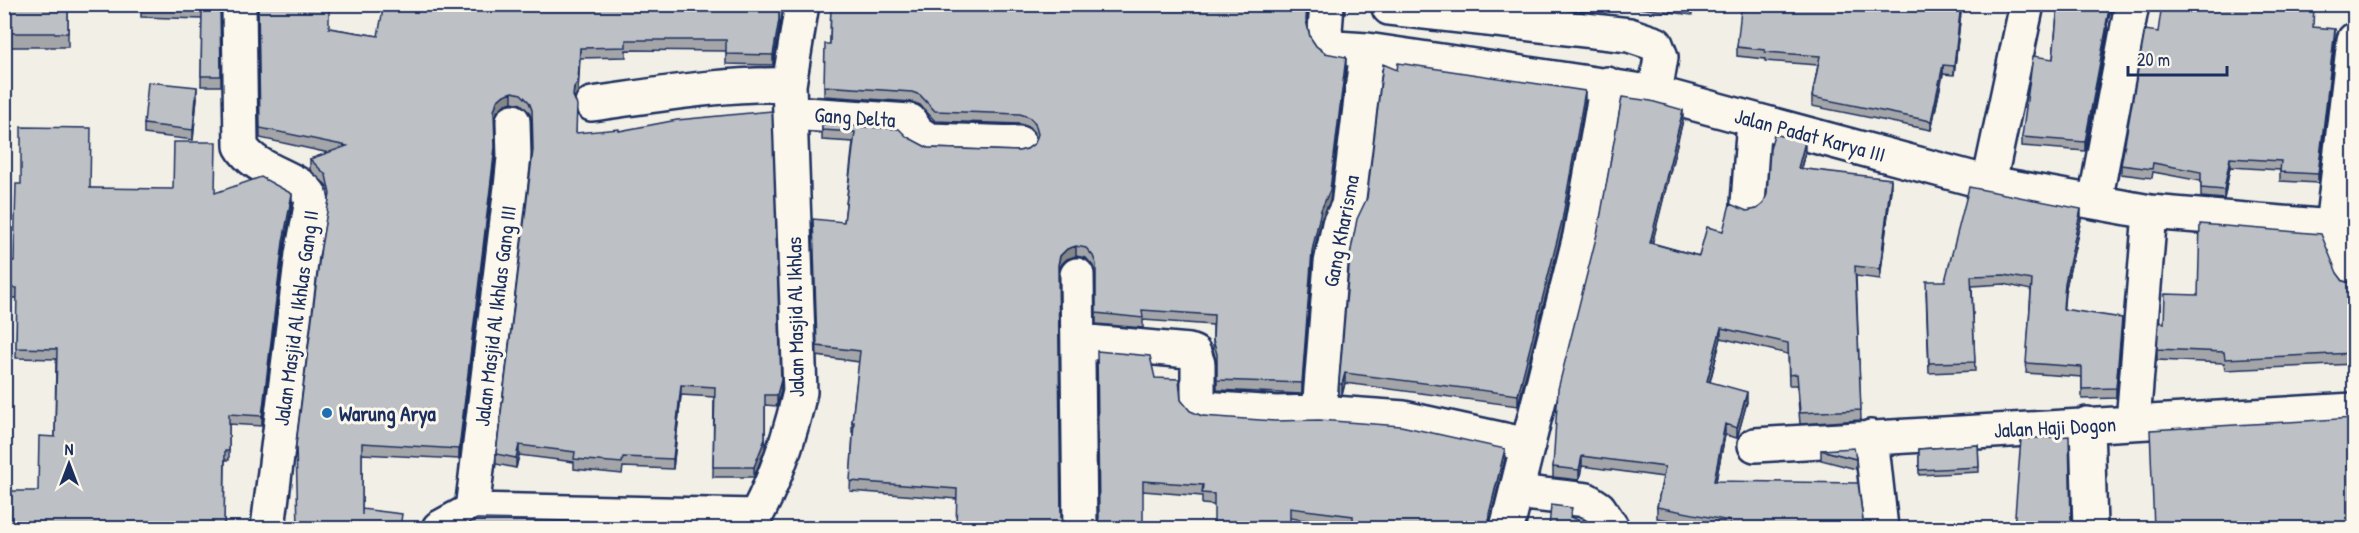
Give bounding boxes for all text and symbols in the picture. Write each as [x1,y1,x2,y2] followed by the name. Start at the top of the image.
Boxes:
[2128,39,2227,77] scale bar
[2137,47,2170,72] text: 20 m
[813,100,897,134] street label: Gang Delta
[1731,101,1889,169] street label: Jalan Padat Karya III
[1316,173,1366,289] street label: Gang Kharisma
[467,204,523,428] street label: Jalan Masjid Al Ikhlas Gang III
[267,208,325,428] street label: Jalan Masjid Al Ikhlas Gang II
[779,236,811,398] street label: Jalan Masjid Al Ikhlas
[339,399,437,429] place label: Warung Arya
[320,406,334,420] marker: Warung Arya
[1993,409,2117,445] street label: Jalan Haji Dogon
[39,434,99,494] north arrow
[65,438,74,460] text: N

